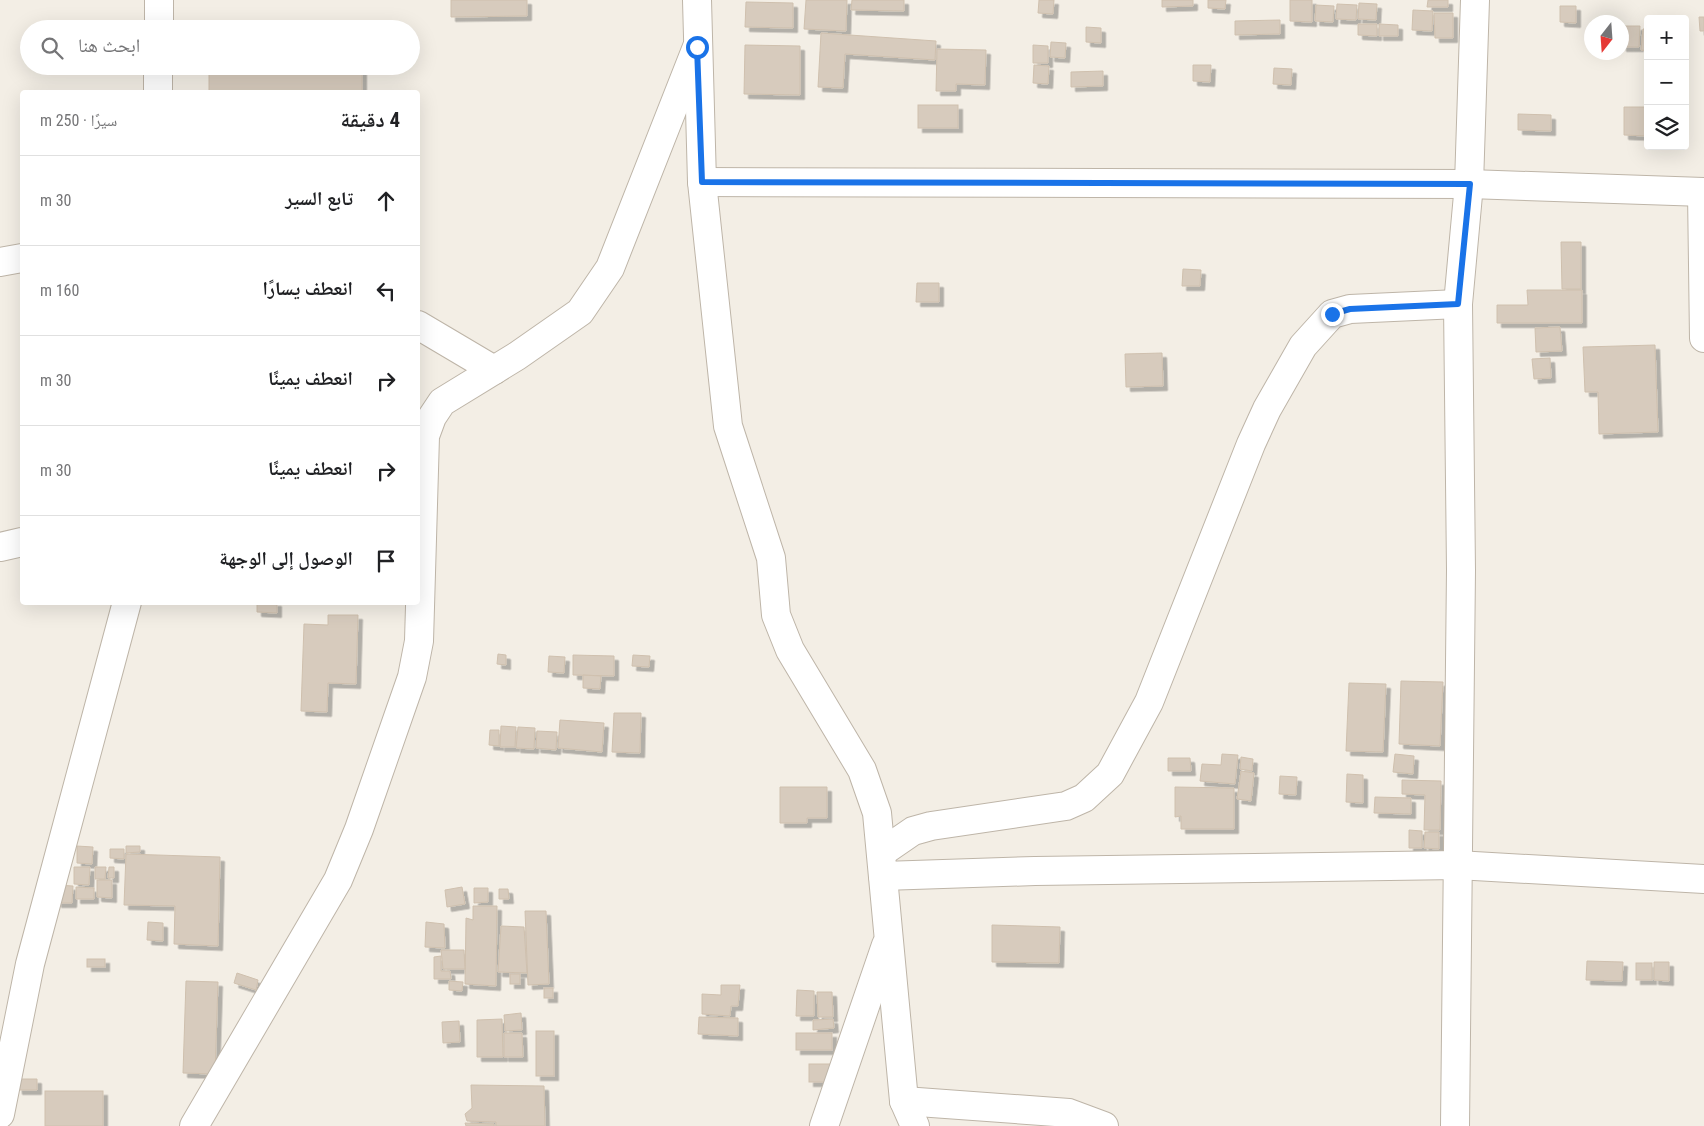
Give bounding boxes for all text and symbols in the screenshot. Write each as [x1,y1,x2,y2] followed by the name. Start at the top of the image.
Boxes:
[1584,15,1629,60] north arrow
[1644,15,1689,150] map controls
[1644,15,1689,60] button: +
[20,20,420,75] search box
[38,34,66,62] icon: search
[78,34,140,57] text: ابحث هنا
[686,36,709,59] route start
[1644,60,1689,105] button: −
[1644,105,1689,150] button: layers
[340,108,400,132] text: 4 دقيقة
[40,111,117,130] text: سيرًا · 250 m
[285,187,353,210] text: تابع السير
[372,187,400,215] icon: ahead
[40,191,72,210] text: 30 m
[262,277,353,300] text: انعطف يسارًا
[372,277,400,305] icon: left
[40,281,79,300] text: 160 m
[1321,303,1344,326] route end
[268,367,353,390] text: انعطف يمينًا
[372,367,400,395] icon: right
[40,371,72,390] text: 30 m
[268,457,353,480] text: انعطف يمينًا
[372,457,400,485] icon: right
[40,461,72,480] text: 30 m
[219,547,353,570] text: الوصول إلى الوجهة
[372,547,400,575] icon: arrive

